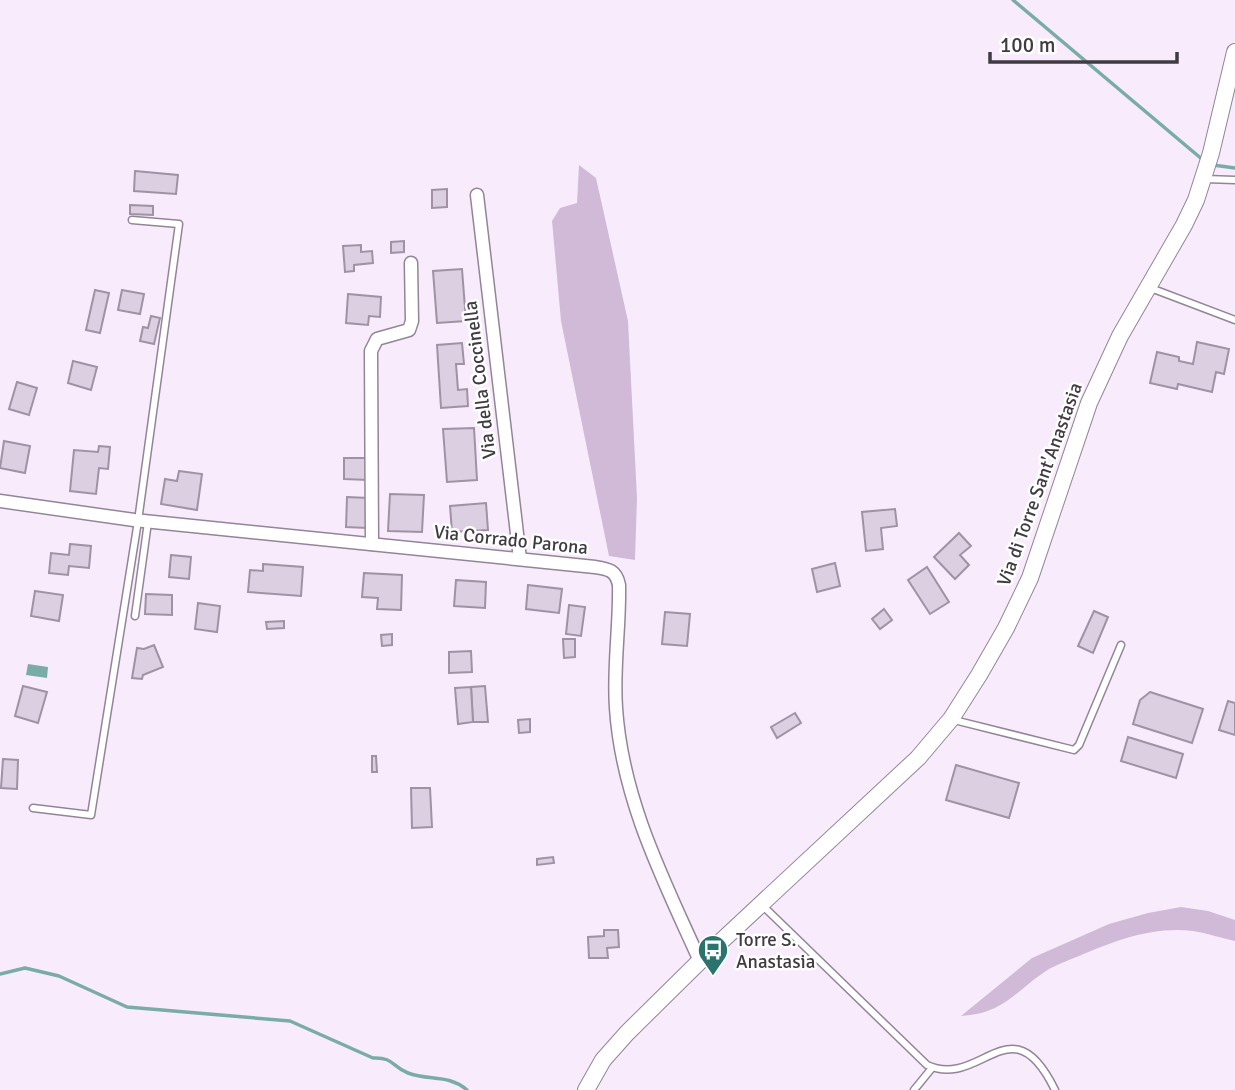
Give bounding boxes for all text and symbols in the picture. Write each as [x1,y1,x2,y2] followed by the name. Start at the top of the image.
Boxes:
[990,21,1177,65] scale bar
[1000,32,1055,58] text: 100 m
[458,299,502,460] street label: Via della Coccinella
[992,379,1088,589] street label: Via di Torre Sant'Anastasia
[432,520,589,560] street label: Via Corrado Parona
[736,928,815,974] place label: Torre S. Anastasia
[696,933,730,977] bus stop icon: Torre S. Anastasia

